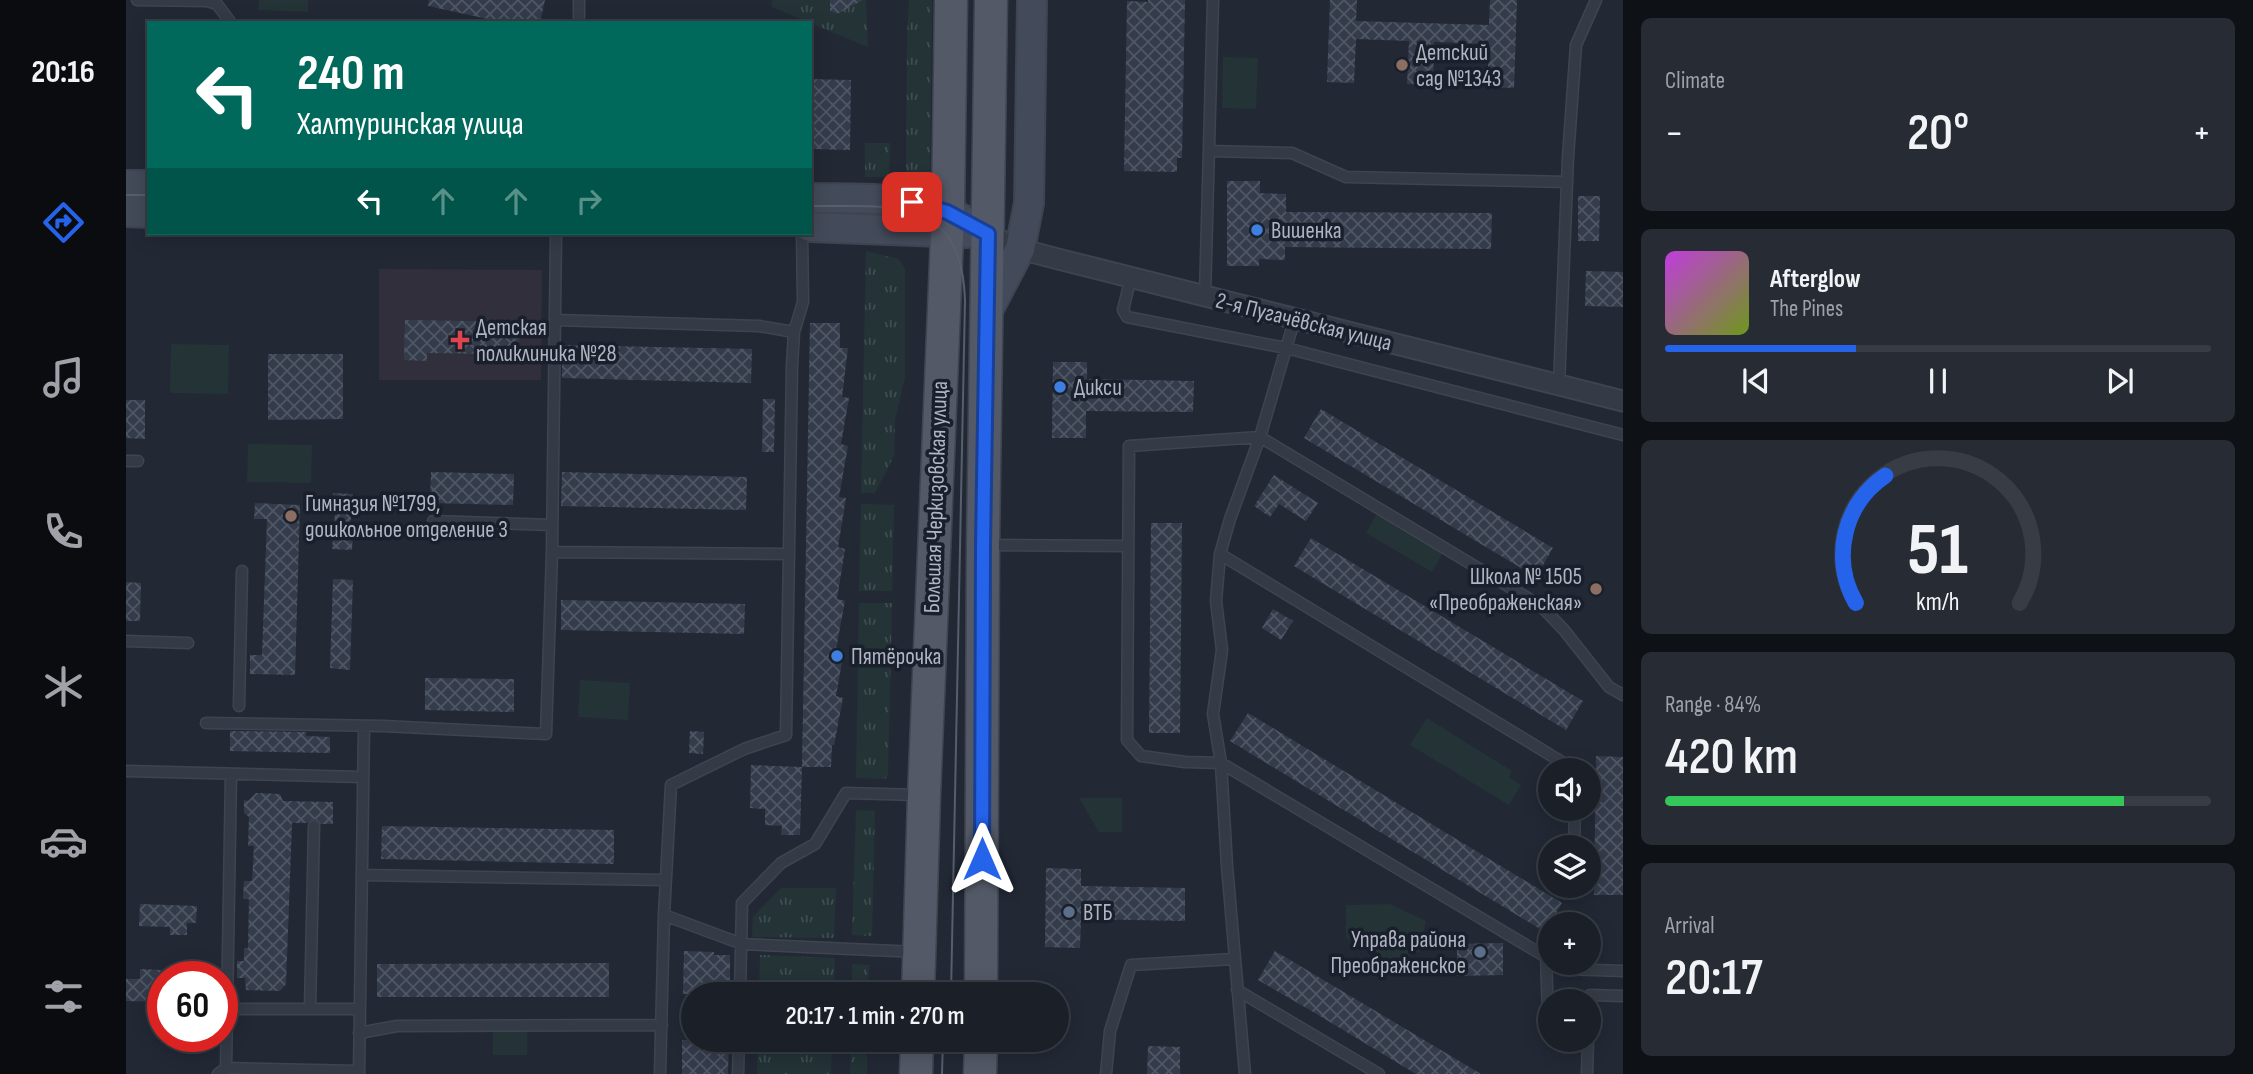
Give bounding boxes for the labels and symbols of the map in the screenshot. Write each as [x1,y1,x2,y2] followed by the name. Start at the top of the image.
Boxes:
[1416,39,1501,93] place label: Детский сад №1343
[1394,57,1410,73] marker: Детский сад №1343
[882,172,942,232] pin
[1271,217,1342,245] place label: Вишенка
[1249,222,1265,238] marker: Вишенка
[1213,287,1395,357] street label: 2-я Пугачёвская улица
[476,314,617,368] place label: Детская поликлиника №28
[450,330,470,350] marker: Детская поликлиника №28
[1074,374,1122,402] place label: Дикси
[1052,379,1068,395] marker: Дикси
[918,380,954,614] street label: Большая Черкизовская улица
[305,490,508,544] place label: Гимназия №1799, дошкольное отделение 3
[283,508,299,524] marker: Гимназия №1799, дошкольное отделение 3
[1429,563,1582,617] place label: Школа № 1505 «Преображенская»
[1588,581,1604,597] marker: Школа № 1505 «Преображенская»
[851,643,941,671] place label: Пятёрочка
[829,648,845,664] marker: Пятёрочка
[945,822,1019,896] position arrow
[1083,899,1113,927] place label: ВТБ
[1061,904,1077,920] marker: ВТБ
[1330,926,1466,980] place label: Управа района Преображенское
[1472,944,1488,960] marker: Управа района Преображенское
[147,961,238,1052] speed limit sign: 60

